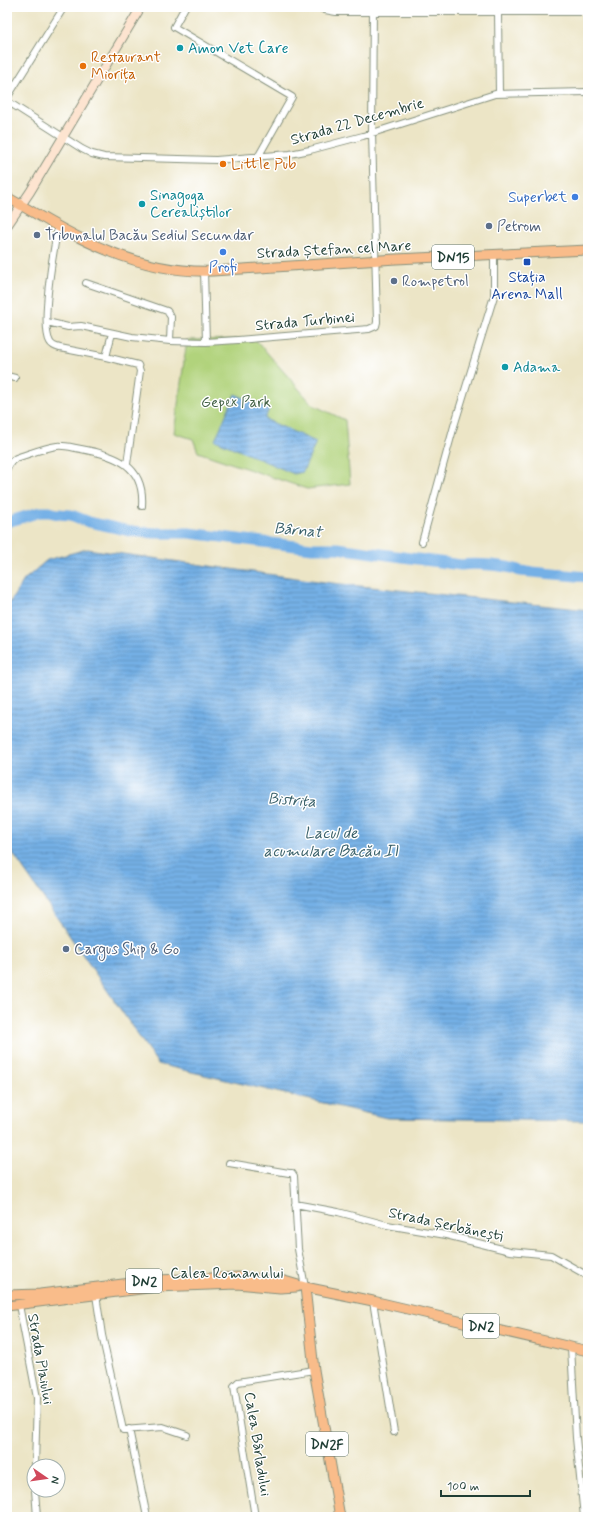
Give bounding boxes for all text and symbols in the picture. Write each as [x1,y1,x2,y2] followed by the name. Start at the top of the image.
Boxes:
[188,39,289,59] place label: Amon Vet Care
[175,43,185,53] marker: Amon Vet Care
[91,48,161,85] place label: Restaurant Miorița
[78,61,88,71] marker: Restaurant Miorița
[288,93,426,151] street label: Strada 22 Decembrie
[231,155,296,175] place label: Little Pub
[218,159,228,169] marker: Little Pub
[150,186,232,223] place label: Sinagoga Cerealiștilor
[508,188,567,208] place label: Superbet
[570,192,580,202] marker: Superbet
[137,199,147,209] marker: Sinagoga Cerealiștilor
[497,217,541,237] place label: Petrom
[484,221,494,231] marker: Petrom
[45,226,254,246] place label: Tribunalul Bacău Sediul Secundar
[32,230,42,240] marker: Tribunalul Bacău Sediul Secundar
[256,236,412,264] street label: Strada Ștefan cel Mare
[432,245,474,269] road number: DN15
[218,247,228,257] marker: Profi
[522,257,532,267] marker: Stația Arena Mall
[209,258,237,278] place label: Profi
[491,268,563,305] place label: Stația Arena Mall
[402,272,469,292] place label: Rompetrol
[389,276,399,286] marker: Rompetrol
[254,308,356,336] street label: Strada Turbinei
[513,358,561,378] place label: Adama
[500,362,510,372] marker: Adama
[201,393,271,413] park label: Gepex Park
[273,518,325,543] water label: Bârnat
[267,788,317,813] water label: Bistrița
[264,823,399,862] water label: Lacul de acumulare Bacău II
[74,940,179,961] place label: Cargus Ship & Go
[61,944,71,954] marker: Cargus Ship & Go
[387,1203,505,1247] street label: Strada Șerbănești
[170,1264,284,1284] street label: Calea Romanului
[126,1269,162,1293] road number: DN2
[22,1312,58,1406] street label: Strada Plaiului
[463,1314,499,1338] road number: DN2
[239,1391,275,1498] street label: Calea Bârladului
[306,1432,348,1456] road number: DN2F
[26,1458,66,1498] north arrow
[441,1472,530,1498] scale bar
[47,1475,62,1485] text: N
[447,1479,479,1495] text: 100 m

